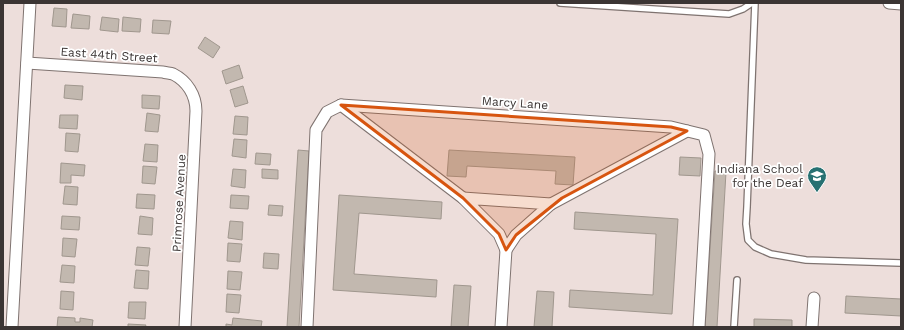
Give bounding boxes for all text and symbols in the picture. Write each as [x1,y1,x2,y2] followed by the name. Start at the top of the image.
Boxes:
[60,45,158,65] street label: East 44th Street
[481,94,549,112] street label: Marcy Lane
[169,154,189,252] street label: Primrose Avenue
[717,162,803,190] place label: Indiana School for the Deaf
[806,165,828,193] school or university icon: Indiana School for the Deaf

